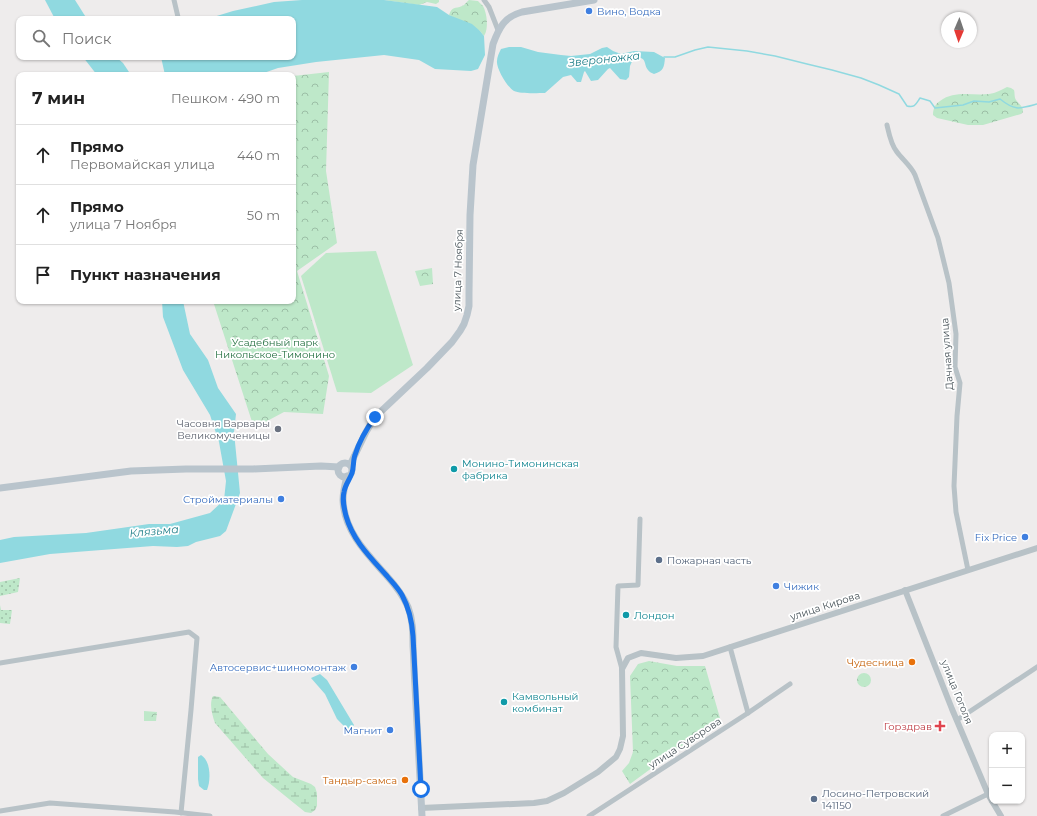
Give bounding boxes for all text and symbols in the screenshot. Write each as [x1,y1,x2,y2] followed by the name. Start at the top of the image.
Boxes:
[597,5,661,18] place label: Вино, Водка
[584,6,594,16] marker: Вино, Водка
[941,12,977,48] north arrow
[16,16,296,60] search box
[30,27,52,49] icon: search
[62,29,111,48] text: Поиск
[566,48,641,70] water label: Звероножка
[32,88,85,108] text: 7 мин
[171,90,280,106] text: Пешком · 490 m
[70,137,124,156] text: Прямо
[32,144,54,166] icon: ahead
[237,147,280,163] text: 440 m
[70,156,215,172] text: Первомайская улица
[70,197,124,216] text: Прямо
[32,204,54,226] icon: ahead
[247,207,280,223] text: 50 m
[70,216,177,232] text: улица 7 Ноября
[450,229,466,312] street label: улица 7 Ноября
[32,264,54,286] icon: arrive
[70,265,221,284] text: Пункт назначения
[938,318,956,390] street label: Дачная улица
[215,336,335,361] park label: Усадебный парк Никольское-Тимонино
[366,408,384,426] route end
[177,417,270,442] place label: Часовня Варвары Великомученицы
[273,424,283,434] marker: Часовня Варвары Великомученицы
[462,457,579,482] place label: Монино-Тимонинская фабрика
[449,464,459,474] marker: Монино-Тимонинская фабрика
[183,493,273,506] place label: Стройматериалы
[276,494,286,504] marker: Стройматериалы
[129,522,180,540] water label: Клязьма
[975,531,1017,544] place label: Fix Price
[1020,532,1030,542] marker: Fix Price
[667,554,752,567] place label: Пожарная часть
[654,555,664,565] marker: Пожарная часть
[784,580,819,593] place label: Чижик
[771,581,781,591] marker: Чижик
[787,589,862,624] street label: улица Кирова
[634,609,675,622] place label: Лондон
[621,610,631,620] marker: Лондон
[847,656,904,669] place label: Чудесница
[907,657,917,667] marker: Чудесница
[938,657,976,726] street label: улица Гоголя
[210,661,347,674] place label: Автосервис+шиномонтаж
[349,662,359,672] marker: Автосервис+шиномонтаж
[512,690,578,715] place label: Камвольный комбинат
[499,697,509,707] marker: Камвольный комбинат
[645,715,724,772] street label: улица Суворова
[884,720,932,733] place label: Горздрав
[935,721,945,731] marker: Горздрав
[343,724,382,737] place label: Магнит
[385,725,395,735] marker: Магнит
[989,732,1025,804] map controls
[989,732,1025,768] button: +
[989,768,1025,804] button: −
[323,774,397,787] place label: Тандыр-самса
[400,775,410,785] marker: Тандыр-самса
[412,780,430,798] route start
[822,787,929,812] place label: Лосино-Петровский 141150
[809,794,819,804] marker: Лосино-Петровский 141150

